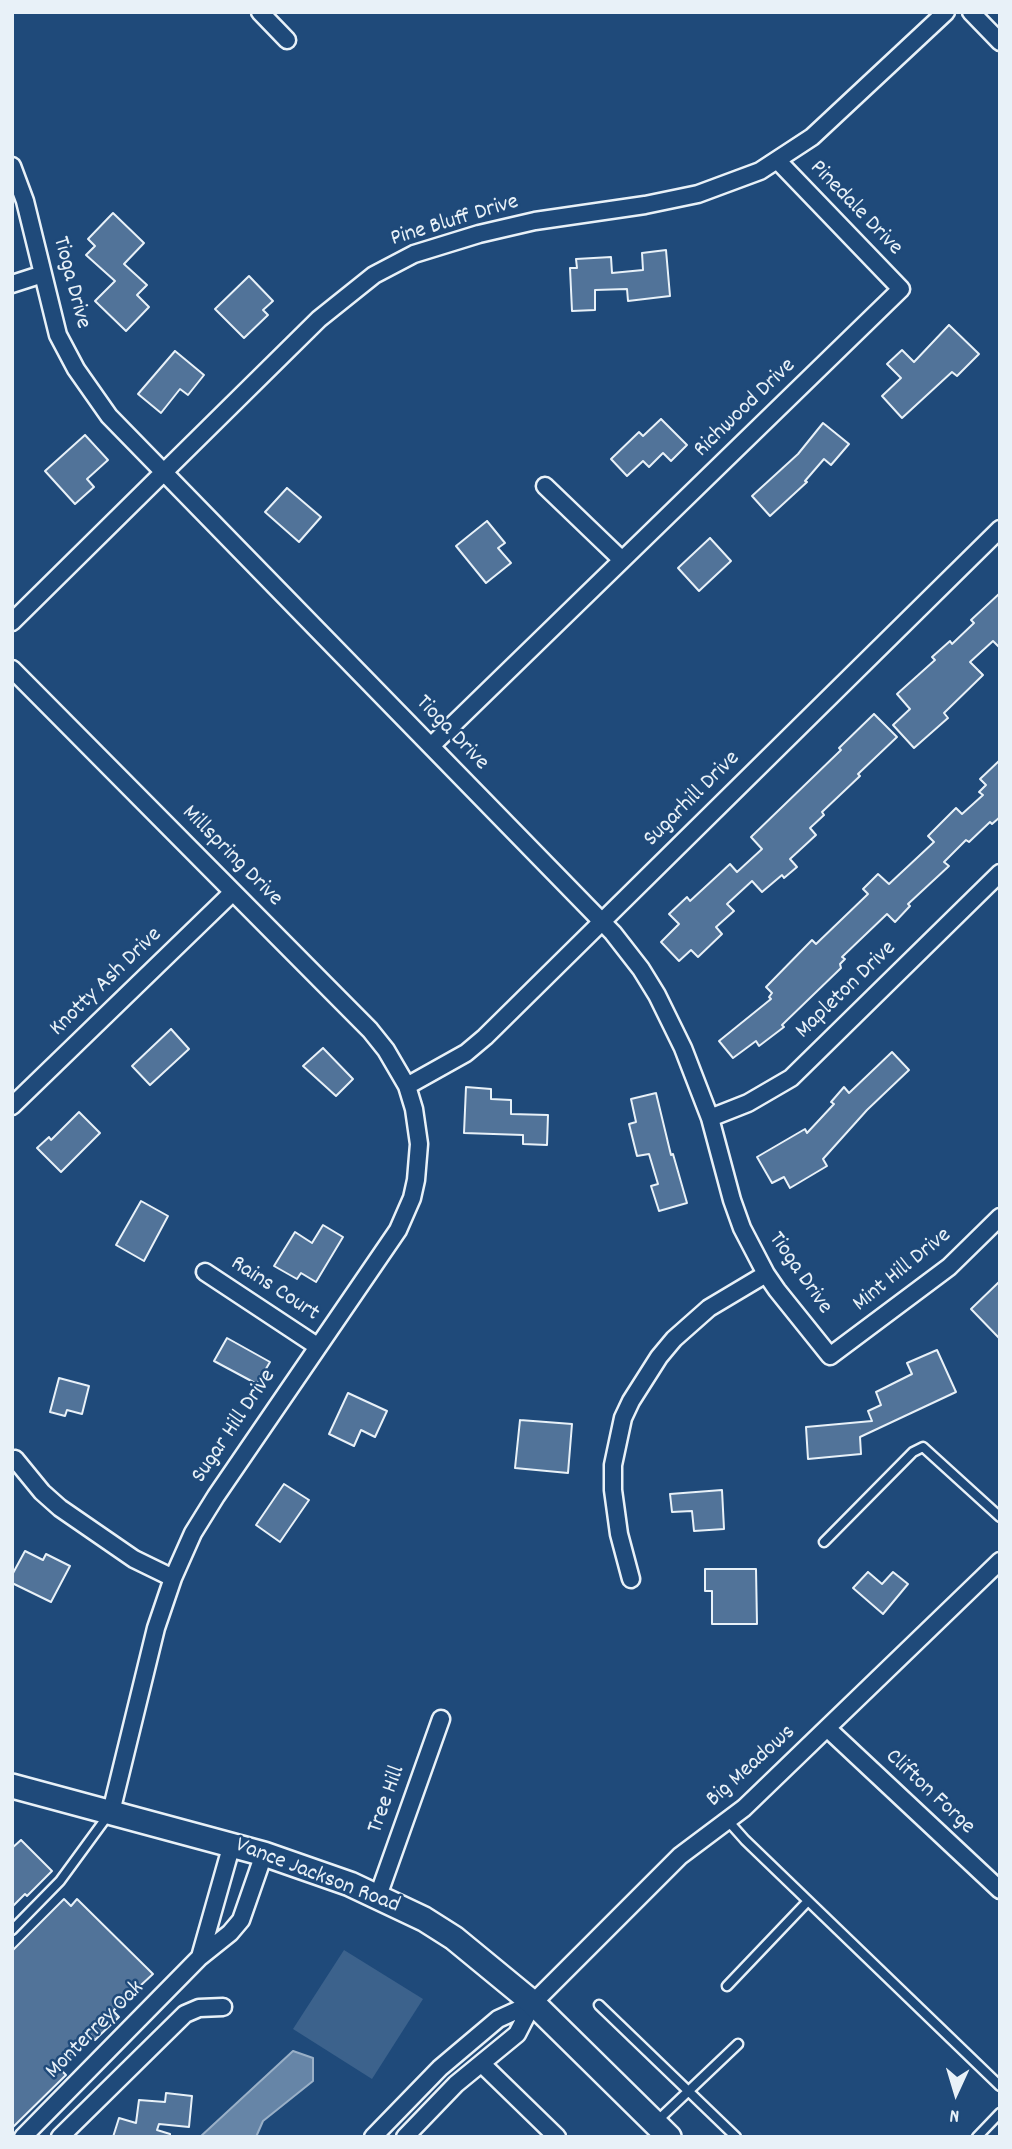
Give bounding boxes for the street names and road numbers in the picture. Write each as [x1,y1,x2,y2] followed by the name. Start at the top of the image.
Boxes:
[803,155,907,263] street label: Pinedale Drive
[388,189,522,255] street label: Pine Bluff Drive
[44,234,96,332] street label: Tioga Drive
[689,354,803,464] street label: Richwood Drive
[408,691,494,777] street label: Tioga Drive
[639,746,747,854] street label: Sugarhill Drive
[175,801,287,913] street label: Millspring Drive
[45,923,169,1043] street label: Knotty Ash Drive
[791,936,903,1046] street label: Mapleton Drive
[848,1223,958,1319] street label: Mint Hill Drive
[761,1228,837,1320] street label: Tioga Drive
[224,1251,324,1329] street label: Rains Court
[187,1365,283,1489] street label: Sugar Hill Drive
[702,1720,802,1814] street label: Big Meadows
[878,1744,980,1842] street label: Clifton Forge
[363,1762,413,1838] street label: Tree Hill
[231,1833,403,1921] street label: Vance Jackson Road
[41,1976,151,2086] street label: Monterrey Oak

